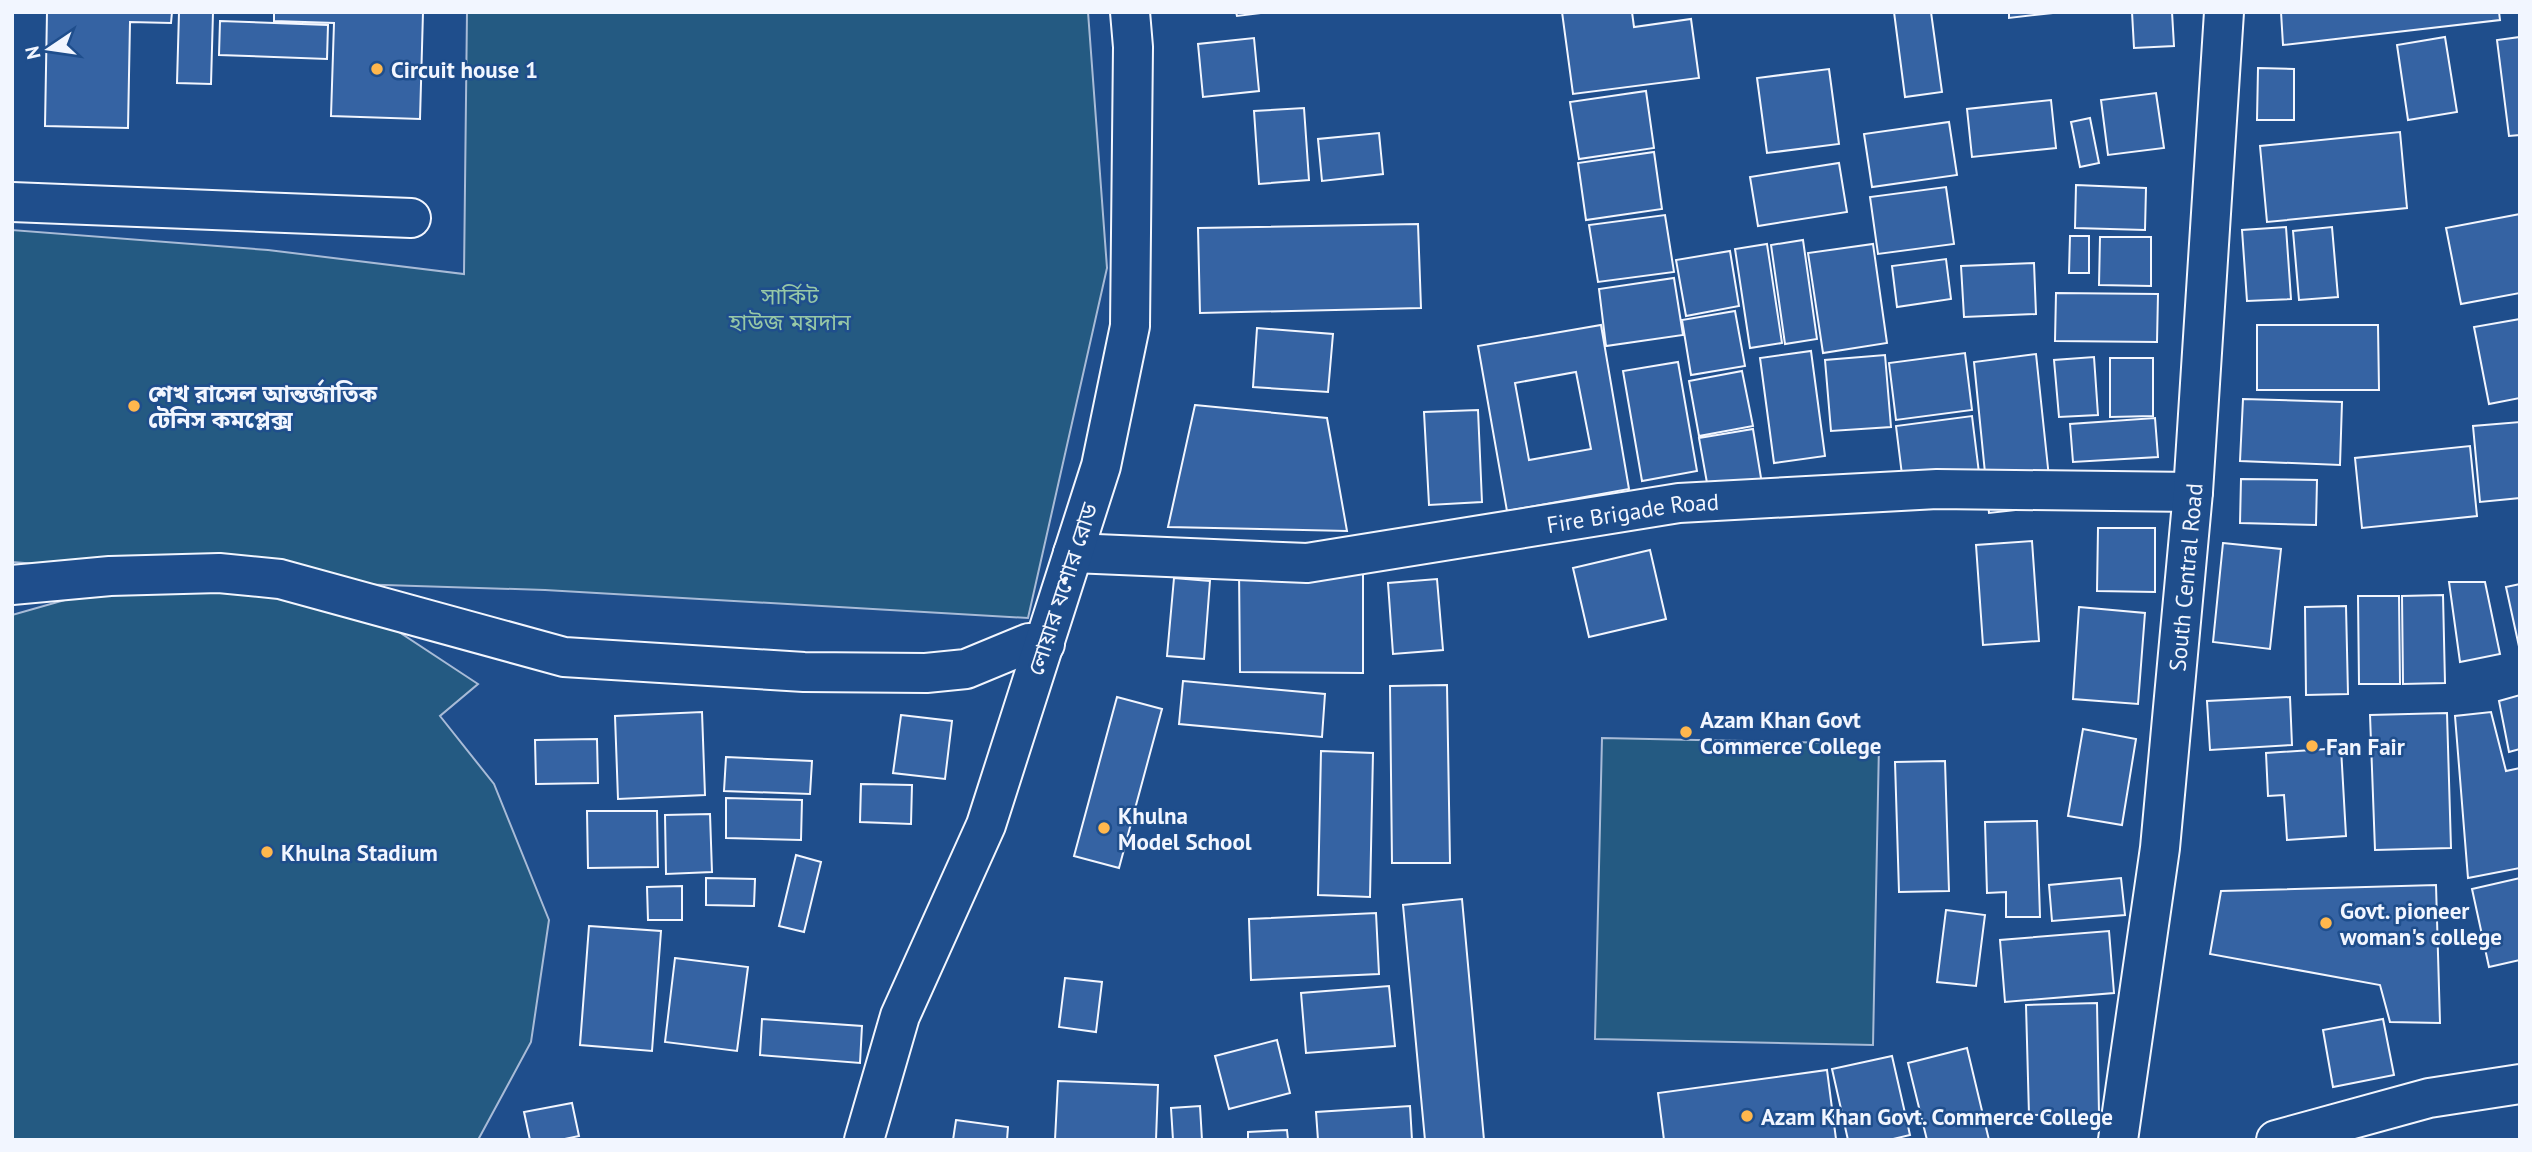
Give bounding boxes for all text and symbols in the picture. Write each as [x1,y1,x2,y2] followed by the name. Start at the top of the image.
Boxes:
[14,14,84,84] north arrow
[19,44,46,62] text: N
[391,55,538,84] place label: Circuit house 1
[369,61,385,77] marker: Circuit house 1
[728,281,852,336] park label: সার্কিট হাউজ ময়দান
[148,379,377,434] place label: শেখ রাসেল আন্তর্জাতিক টেনিস কমপ্লেক্স
[126,398,142,414] marker: শেখ রাসেল আন্তর্জাতিক টেনিস কমপ্লেক্স
[2162,482,2208,672] street label: South Central Road
[1544,486,1720,539] street label: Fire Brigade Road
[1020,499,1104,679] street label: লোয়ার যশোর রোড
[1700,705,1881,760] place label: Azam Khan Govt Commerce College
[1678,724,1694,740] marker: Azam Khan Govt Commerce College
[2326,732,2406,761] place label: Fan Fair
[2304,738,2320,754] marker: Fan Fair
[1118,801,1252,856] place label: Khulna Model School
[1096,820,1112,836] marker: Khulna Model School
[281,838,438,867] place label: Khulna Stadium
[259,844,275,860] marker: Khulna Stadium
[2339,896,2502,951] place label: Govt. pioneer woman's college
[2318,915,2334,931] marker: Govt. pioneer woman's college
[1761,1102,2113,1131] place label: Azam Khan Govt. Commerce College
[1739,1108,1755,1124] marker: Azam Khan Govt. Commerce College

